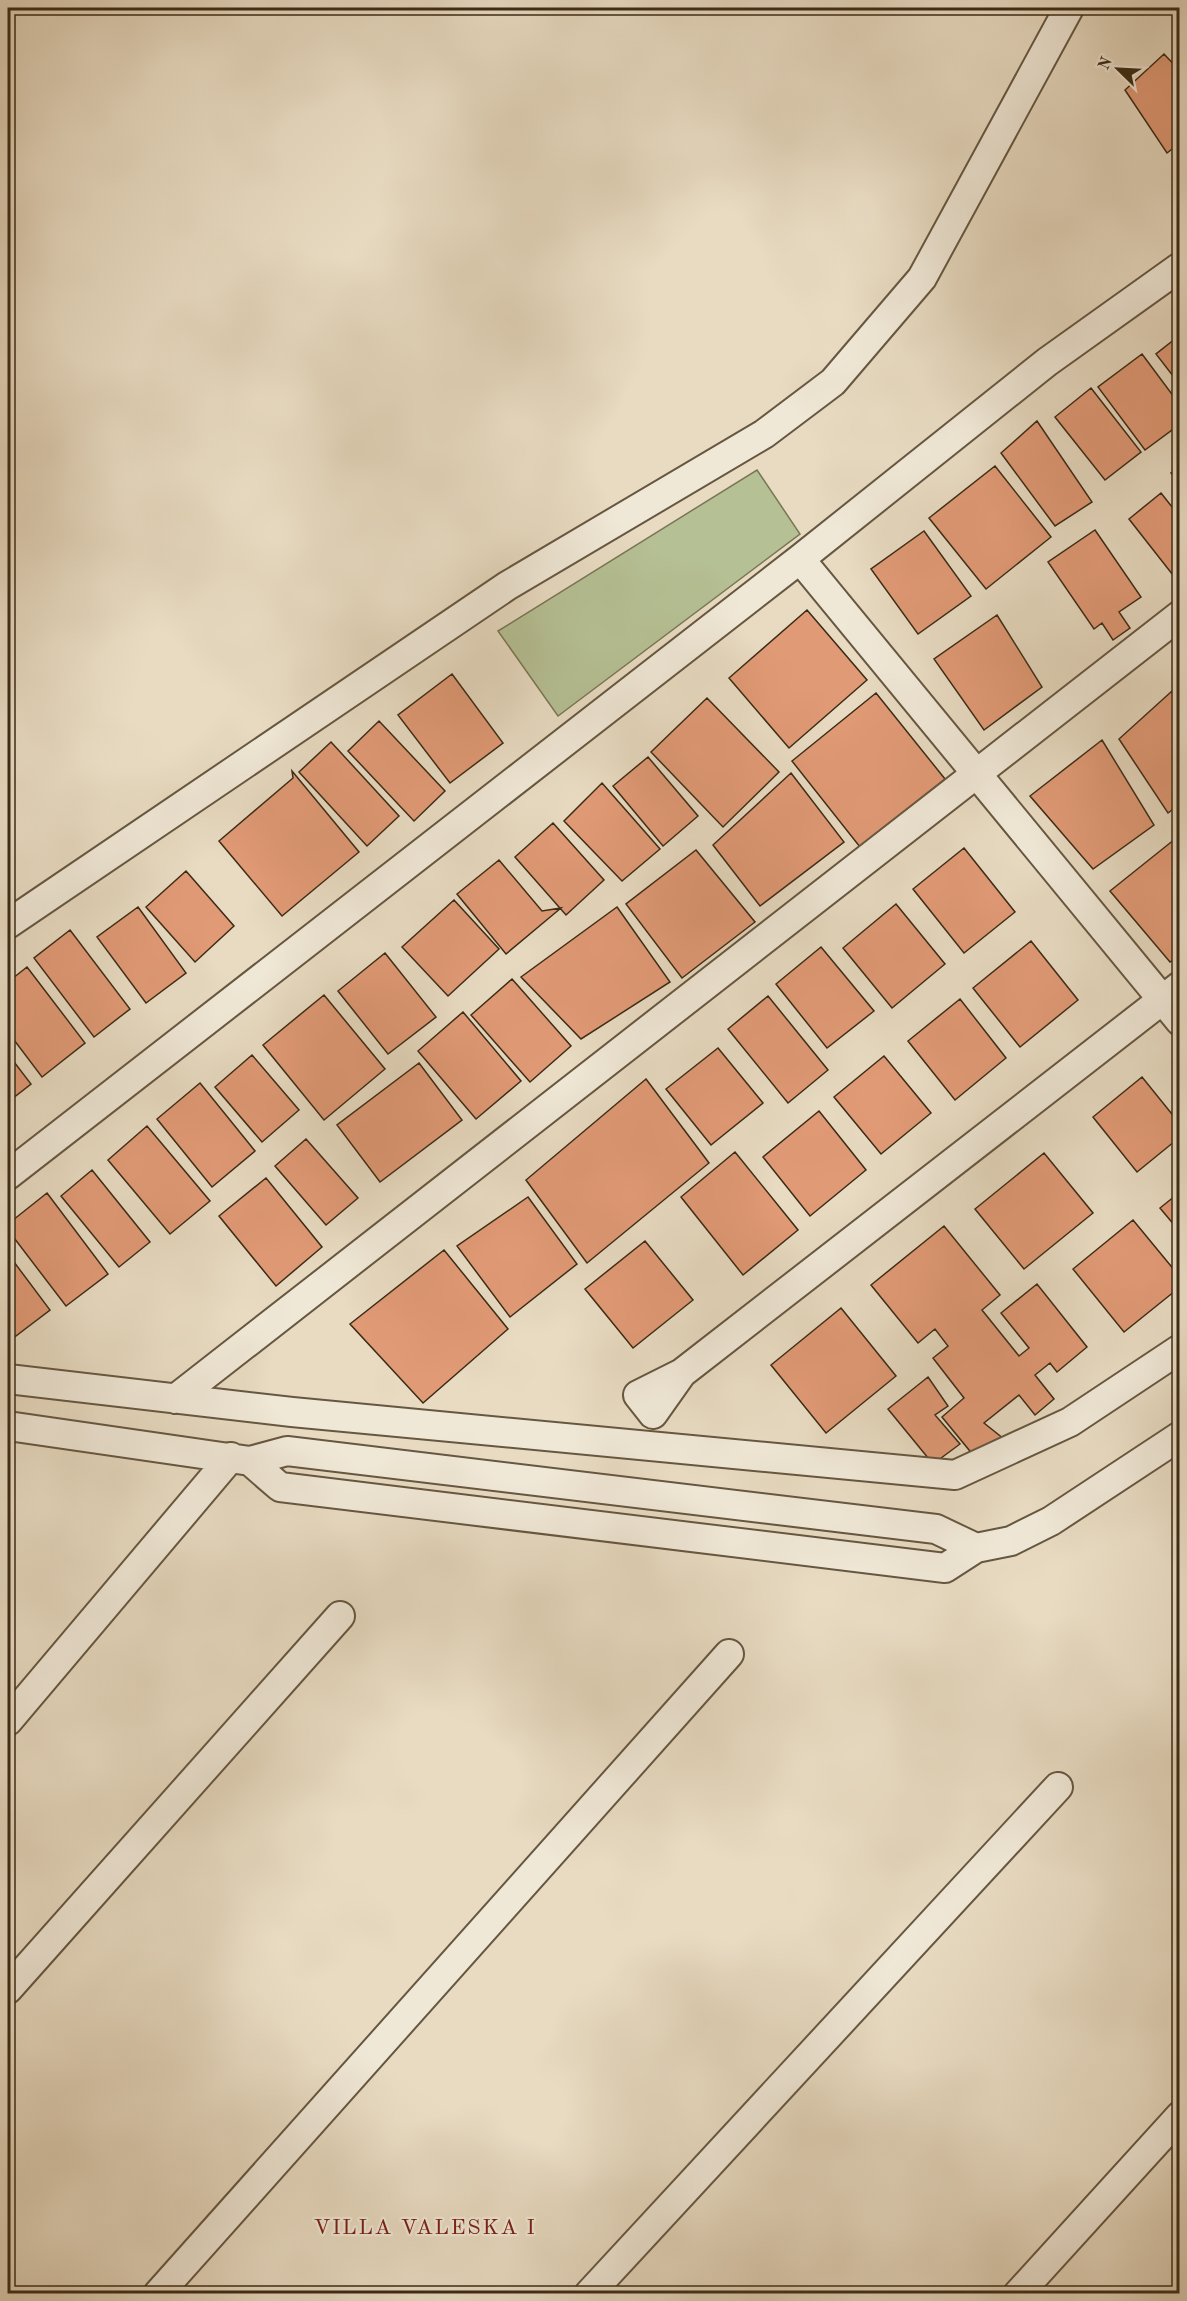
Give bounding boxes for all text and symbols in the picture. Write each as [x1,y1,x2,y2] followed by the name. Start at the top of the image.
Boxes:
[1088,39,1148,99] north arrow
[1096,54,1116,73] text: N
[313,2217,537,2239] district label: VILLA VALESKA I

